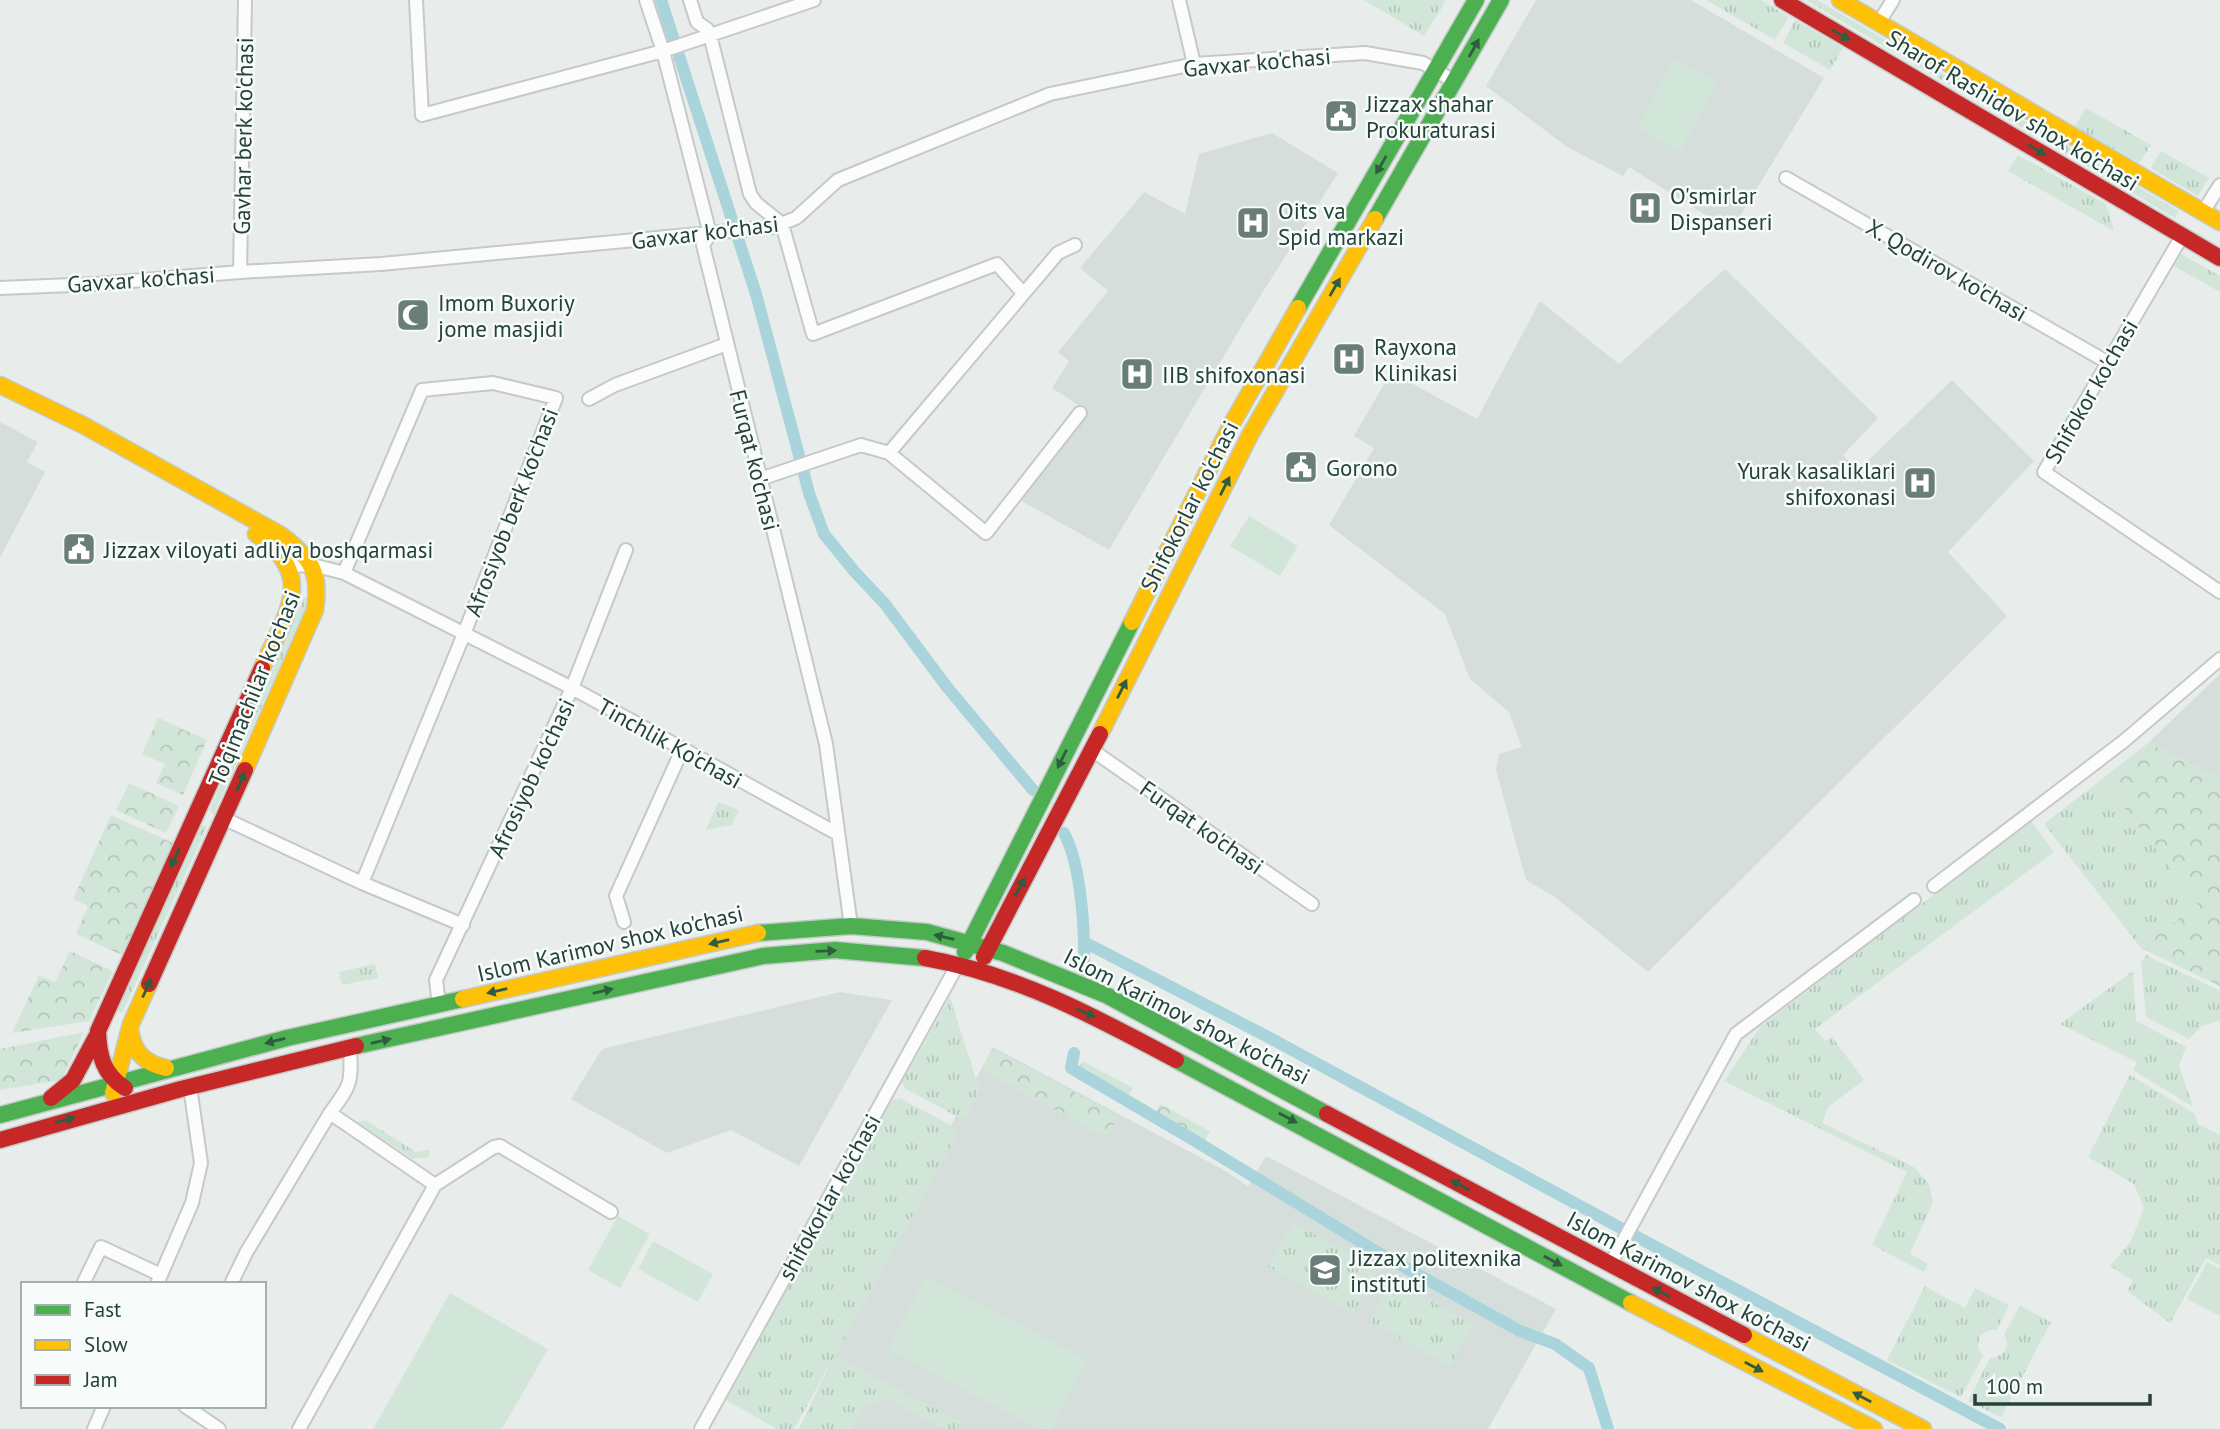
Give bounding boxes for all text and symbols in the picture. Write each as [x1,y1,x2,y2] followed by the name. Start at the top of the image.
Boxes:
[1881,23,2145,197] street label: Sharof Rashidov shox ko'chasi
[1832,29,1851,41] one-way arrow
[227,37,259,235] street label: Gavhar berk ko'chasi
[1468,38,1480,58] one-way arrow
[1182,41,1332,83] street label: Gavxar ko'chasi
[1365,89,1496,144] place label: Jizzax shahar Prokuraturasi
[1322,97,1360,135] public building icon: Jizzax shahar Prokuraturasi
[2028,144,2047,157] one-way arrow
[1375,156,1387,175] one-way arrow
[1670,181,1773,236] place label: O'smirlar Dispanseri
[1626,189,1664,227] hospital icon: O'smirlar Dispanseri
[1278,196,1404,251] place label: Oits va Spid markazi
[1234,204,1272,242] hospital icon: Oits va Spid markazi
[630,209,780,255] street label: Gavxar ko'chasi
[1861,212,2033,328] street label: X. Qodirov ko'chasi
[66,259,216,299] street label: Gavxar ko'chasi
[1329,277,1341,297] one-way arrow
[438,288,575,343] place label: Imom Buxoriy jome masjidi
[394,296,432,334] mosque icon: Imom Buxoriy jome masjidi
[2038,314,2144,468] street label: Shifokor ko'chasi
[1374,332,1458,387] place label: Rayxona Klinikasi
[1330,340,1368,378] hospital icon: Rayxona Klinikasi
[1118,355,1156,393] hospital icon: IIB shifoxonasi
[1162,360,1306,389] place label: IIB shifoxonasi
[723,386,787,534] street label: Furqat ko'chasi
[458,404,564,620] street label: Afrosiyob berk ko'chasi
[1133,416,1245,596] street label: Shifokorlar ko'chasi
[1282,448,1320,486] public building icon: Gorono
[1326,453,1397,482] place label: Gorono
[1737,456,1896,511] place label: Yurak kasaliklari shifoxonasi
[1901,464,1939,502] hospital icon: Yurak kasaliklari shifoxonasi
[1219,476,1230,496] one-way arrow
[60,530,98,568] public building icon: Jizzax viloyati adliya boshqarmasi
[103,535,434,564] place label: Jizzax viloyati adliya boshqarmasi
[202,586,306,790] street label: To'qimachilar ko'chasi
[1117,679,1128,699] one-way arrow
[593,691,747,795] street label: Tinchlik Ko'chasi
[481,694,581,862] street label: Afrosiyob ko'chasi
[1057,749,1068,769] one-way arrow
[235,771,247,791] one-way arrow
[1134,774,1270,880] street label: Furqat ko'chasi
[169,848,180,869] one-way arrow
[1014,877,1026,897] one-way arrow
[474,898,746,988] street label: Islom Karimov shox ko'chasi
[933,931,955,942] one-way arrow
[708,936,730,947] one-way arrow
[1059,941,1315,1091] street label: Islom Karimov shox ko'chasi
[816,945,838,956] one-way arrow
[141,978,153,998] one-way arrow
[592,985,614,996] one-way arrow
[486,986,508,997] one-way arrow
[1076,1007,1096,1019] one-way arrow
[370,1035,392,1046] one-way arrow
[264,1037,285,1047] one-way arrow
[771,1109,887,1285] street label: shifokorlar ko'chasi
[1278,1112,1298,1124] one-way arrow
[55,1114,77,1125] one-way arrow
[1450,1179,1470,1191] one-way arrow
[1562,1204,1816,1358] street label: Islom Karimov shox ko'chasi
[1349,1243,1522,1298] place label: Jizzax politexnika instituti
[1306,1251,1344,1289] school or university icon: Jizzax politexnika instituti
[1543,1255,1563,1267] one-way arrow
[21,1282,266,1408] legend
[1650,1286,1670,1298] one-way arrow
[84,1296,121,1323] text: Fast
[84,1331,128,1358] text: Slow
[1745,1361,1764,1373] one-way arrow
[1975,1362,2150,1406] scale bar
[83,1366,118,1393] text: Jam
[1986,1373,2043,1400] text: 100 m
[1852,1392,1872,1403] one-way arrow

